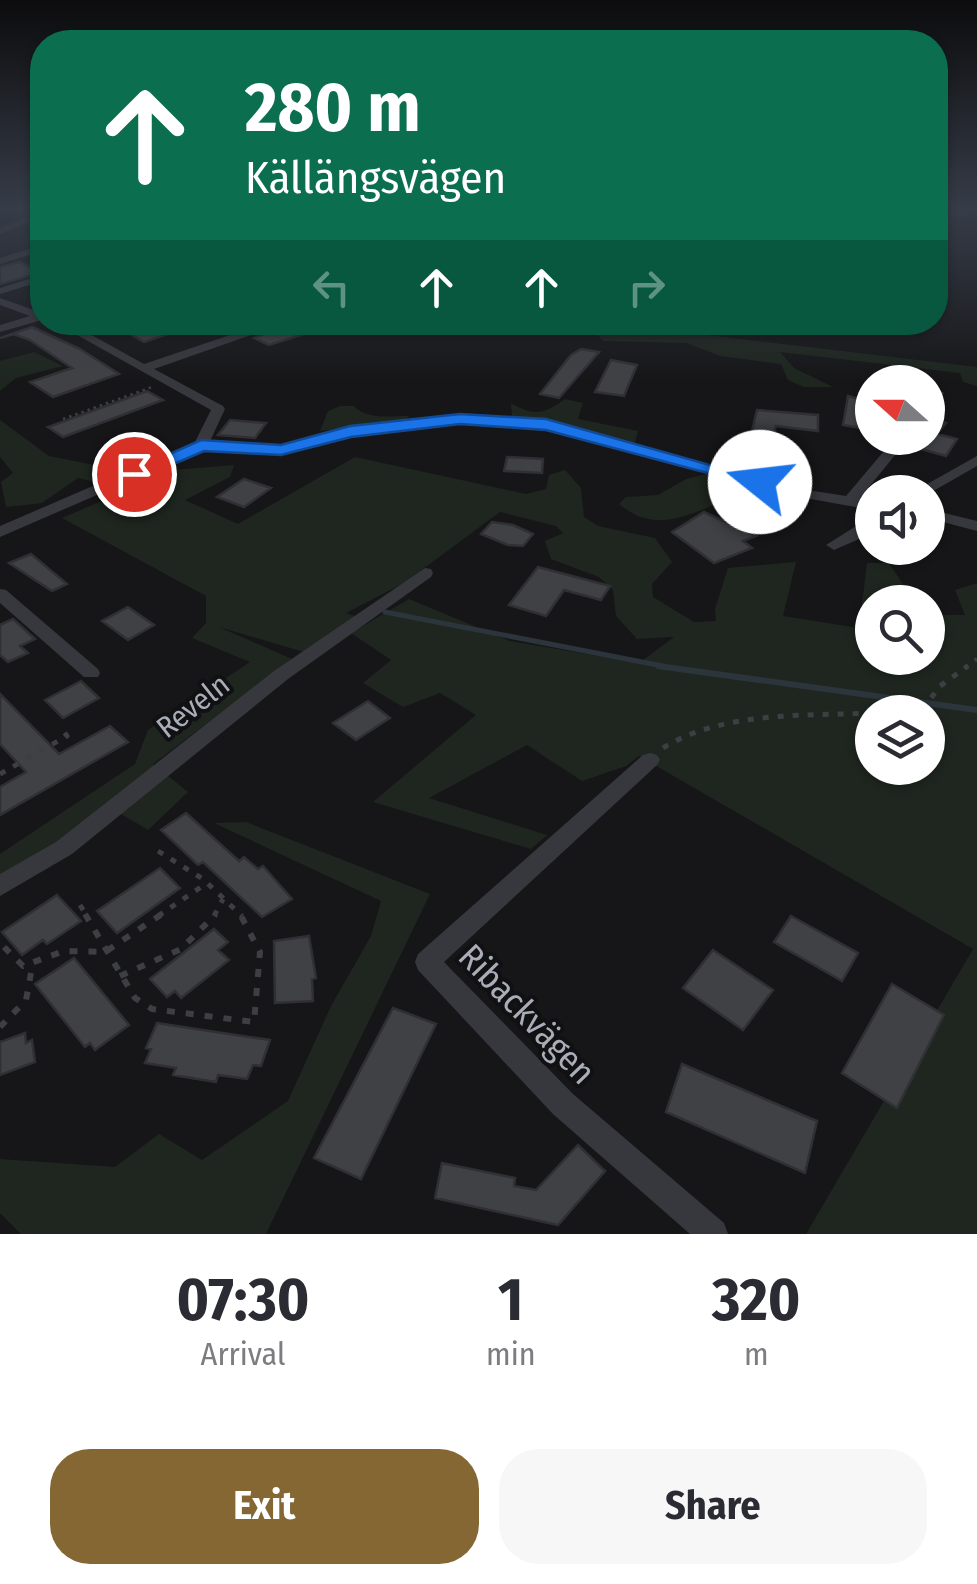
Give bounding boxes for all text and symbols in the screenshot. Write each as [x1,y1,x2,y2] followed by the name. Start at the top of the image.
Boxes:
[245,66,421,150] text: 280 m
[80,70,210,200] icon: ahead
[245,151,506,205] text: Källängsvägen
[304,260,359,315] icon: left
[409,260,464,315] icon: ahead
[514,260,569,315] icon: ahead
[619,260,674,315] icon: right
[855,365,945,455] north arrow
[855,365,945,785] map controls
[708,430,812,534] position arrow
[92,432,177,517] pin
[107,447,162,502] icon: arrive
[855,475,945,565] button: sound
[855,585,945,675] button: search
[149,666,237,746] street label: Reveln
[855,695,945,785] button: layers
[450,935,604,1093] street label: Ribackvägen
[176,1264,310,1336] text: 07:30
[498,1264,524,1336] text: 1
[712,1264,801,1336] text: 320
[201,1335,285,1373] text: Arrival
[486,1335,536,1373] text: min
[744,1335,769,1373] text: m
[50,1449,479,1564] button: Exit
[499,1449,927,1564] button: Share

